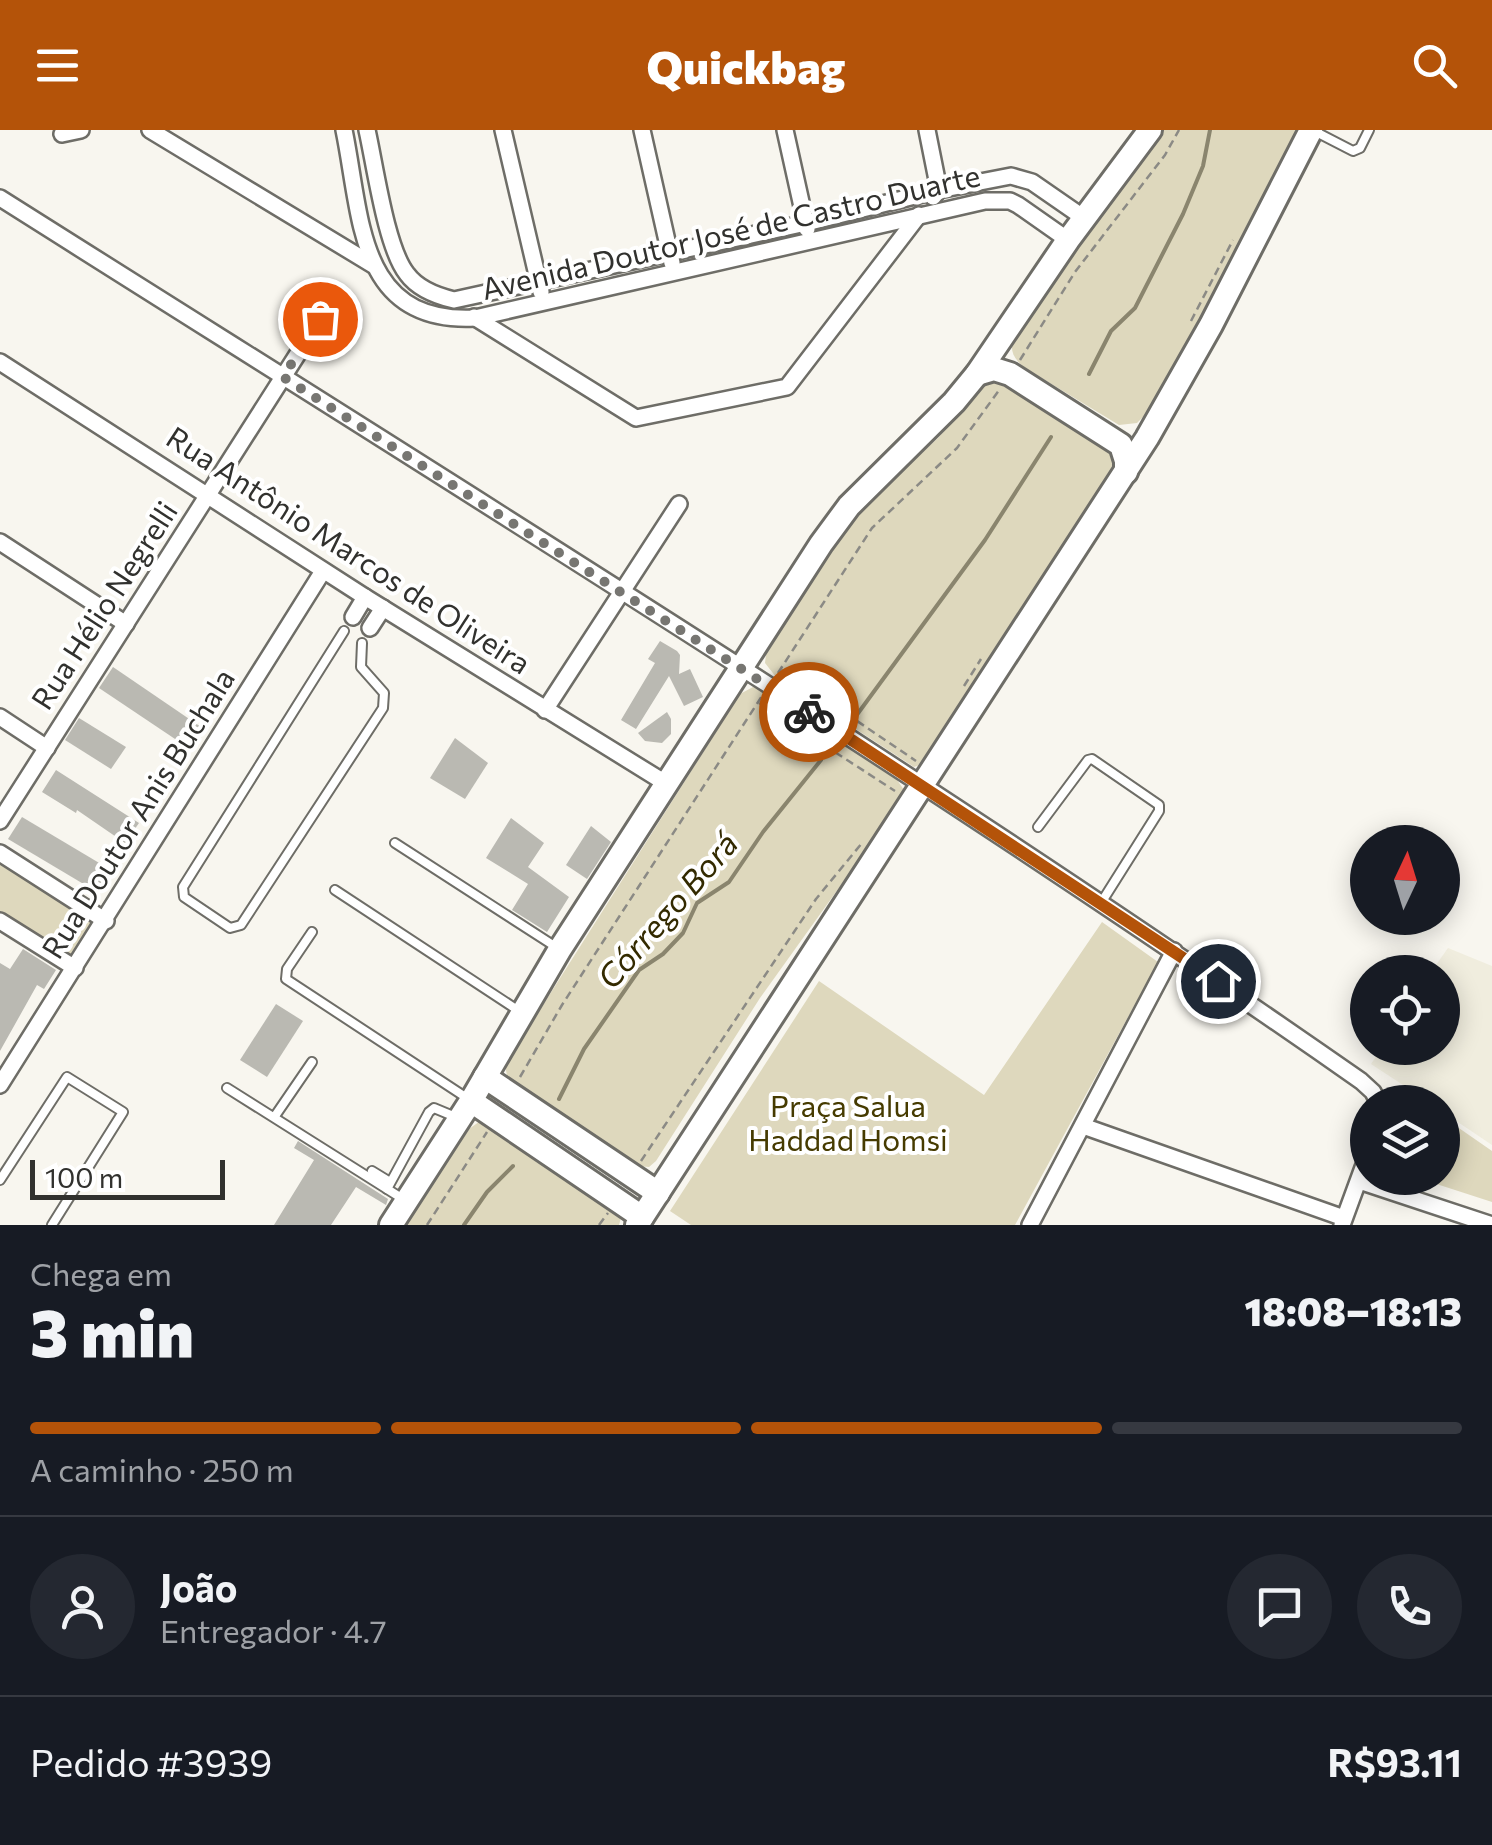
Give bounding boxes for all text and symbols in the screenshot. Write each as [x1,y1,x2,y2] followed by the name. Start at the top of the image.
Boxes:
[30,38,85,93] icon: menu
[646,38,846,93] text: Quickbag
[1407,38,1462,93] icon: search
[478,155,983,306] street label: Avenida Doutor José de Castro Duarte
[278,277,363,362] pin
[293,292,348,347] icon: bag
[160,417,538,681] street label: Rua Antônio Marcos de Oliveira
[22,494,184,716] street label: Rua Hélio Negrelli
[32,661,241,964] street label: Rua Doutor Anis Buchala
[759,662,859,762] courier
[782,685,837,740] icon: bike
[588,823,746,996] water label: Córrego Borá
[1350,825,1460,935] north arrow
[1350,825,1460,1195] map controls
[1176,939,1261,1024] pin
[1191,954,1246,1009] icon: home
[1350,955,1460,1065] button: locate
[1350,1085,1460,1195] button: layers
[748,1086,948,1157] park label: Praça Salua Haddad Homsi
[30,1155,225,1200] scale bar
[45,1160,123,1194] text: 100 m
[30,1253,172,1293] text: Chega em
[1245,1287,1462,1334] text: 18:08–18:13
[30,1291,194,1370] text: 3 min
[30,1449,294,1489] text: A caminho · 250 m
[30,1554,135,1659] button: person
[1227,1554,1332,1659] button: chat
[1357,1554,1462,1659] button: phone
[160,1563,237,1610] text: João
[160,1610,387,1650] text: Entregador · 4.7
[30,1738,272,1785] text: Pedido #3939
[1327,1738,1462,1785] text: R$93.11

